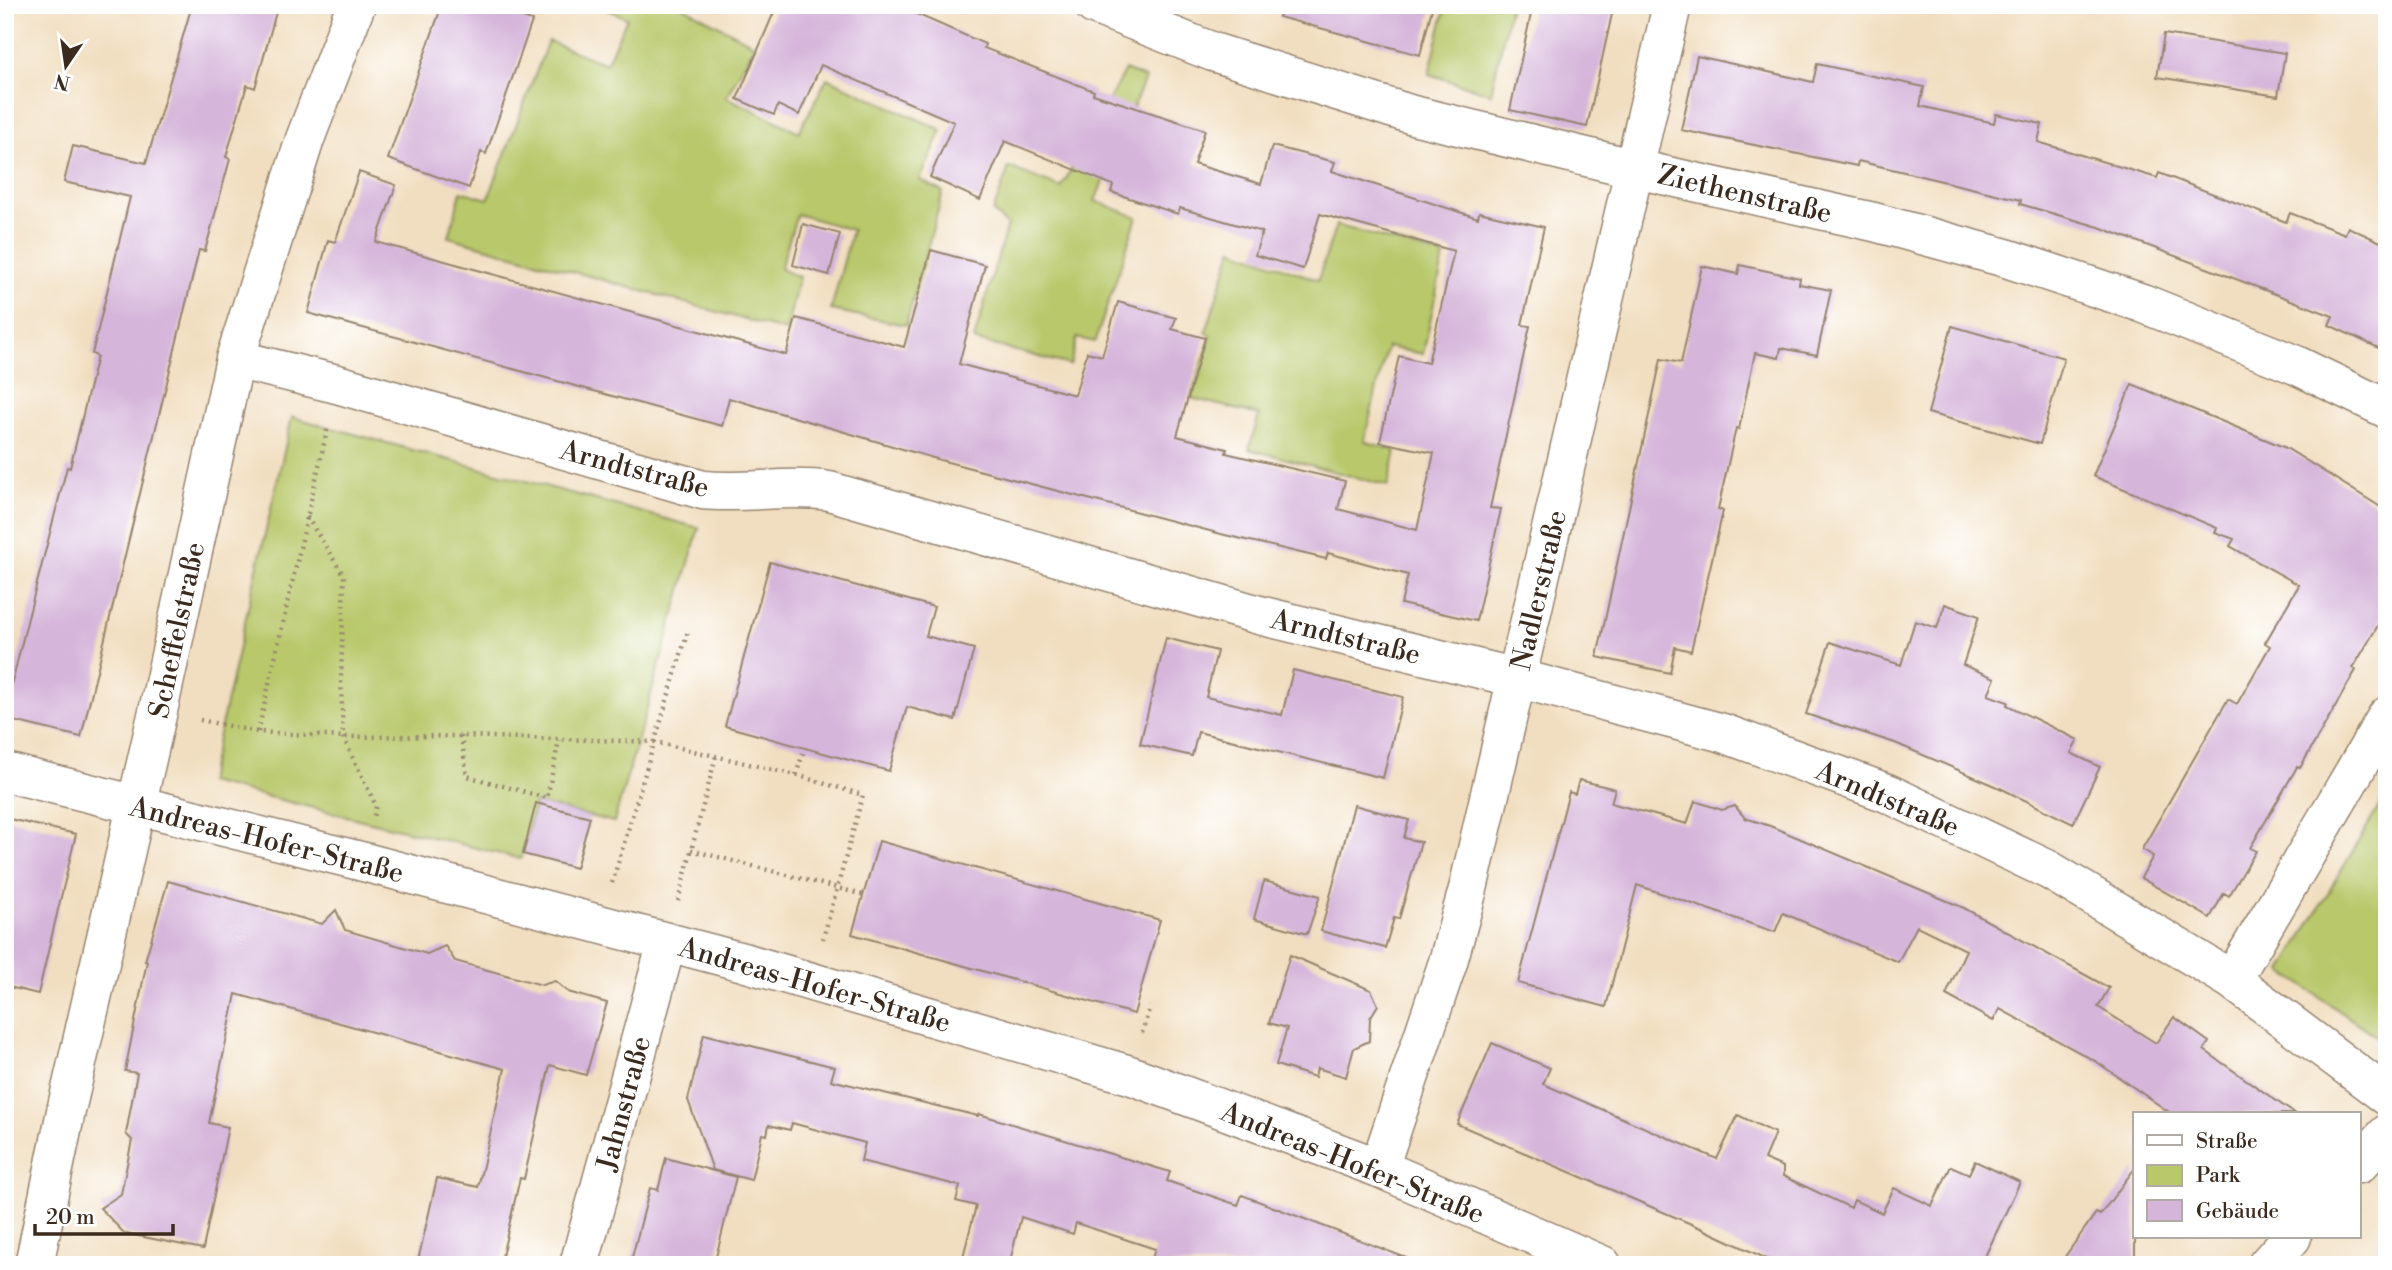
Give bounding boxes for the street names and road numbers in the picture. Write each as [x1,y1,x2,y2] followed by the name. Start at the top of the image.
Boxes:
[1654,157,1835,232] street label: Ziethenstraße
[555,433,713,506] street label: Arndtstraße
[1504,507,1575,674] street label: Nadlerstraße
[142,539,213,722] street label: Scheffelstraße
[1266,602,1424,673] street label: Arndtstraße
[1809,753,1965,845] street label: Arndtstraße
[125,789,407,891] street label: Andreas-Hofer-Straße
[674,930,954,1041] street label: Andreas-Hofer-Straße
[589,1032,659,1175] street label: Jahnstraße
[1215,1094,1489,1232] street label: Andreas-Hofer-Straße

